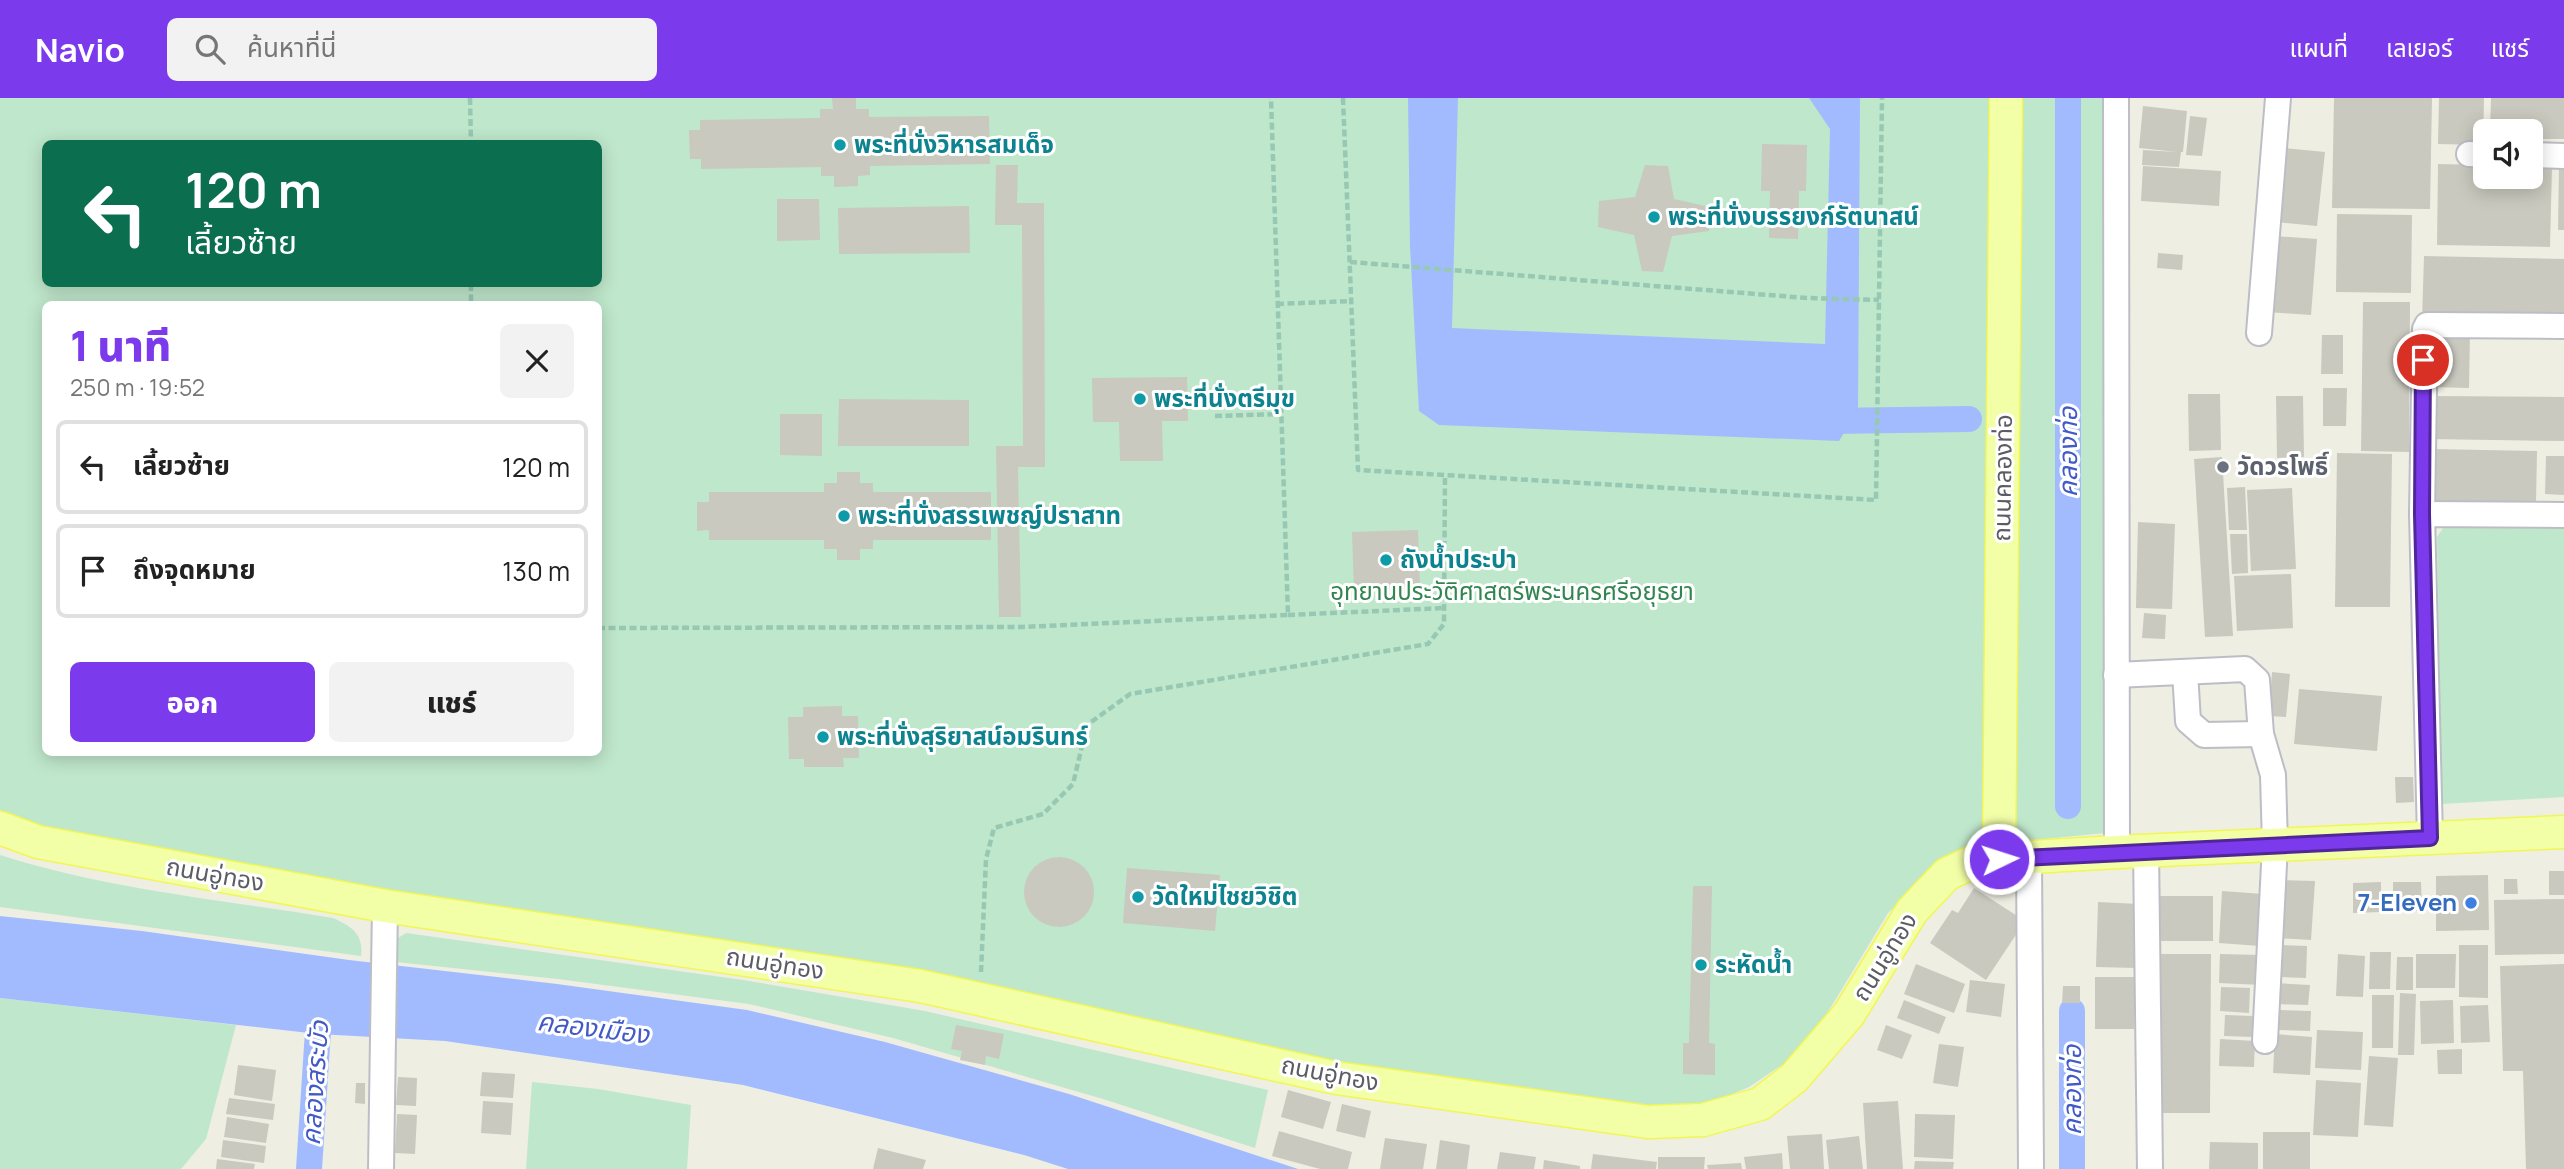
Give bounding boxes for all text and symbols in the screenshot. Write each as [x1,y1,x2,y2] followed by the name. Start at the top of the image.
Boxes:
[167,18,657,81] search box
[35,27,125,72] text: Navio
[247,29,336,65] text: ค้นหาที่นี่
[191,30,229,68] icon: search
[2290,31,2348,64] text: แผนที่
[2386,31,2453,64] text: เลเยอร์
[2491,31,2529,64] text: แชร์
[2473,119,2543,189] map controls
[2473,119,2543,189] button: sound
[854,127,1054,160] place label: พระที่นั่งวิหารสมเด็จ
[832,137,848,153] marker: พระที่นั่งวิหารสมเด็จ
[185,156,322,223] text: 120 m
[70,168,161,259] icon: left
[1668,199,1919,232] place label: พระที่นั่งบรรยงก์รัตนาสน์
[1646,209,1662,225] marker: พระที่นั่งบรรยงก์รัตนาสน์
[185,220,297,264] text: เลี้ยวซ้าย
[70,316,171,374] text: 1 นาที
[500,324,574,398] button: close
[2393,330,2453,390] pin
[2404,341,2442,379] icon: arrive
[70,371,205,403] text: 250 m · 19:52
[1154,381,1295,414] place label: พระที่นั่งตรีมุข
[1132,391,1148,407] marker: พระที่นั่งตรีมุข
[2049,406,2085,497] water label: คลองท่อ
[1984,414,2019,542] street label: ถนนคลองท่อ
[133,447,230,483] text: เลี้ยวซ้าย
[74,448,112,486] icon: left
[502,449,570,485] text: 120 m
[2237,449,2330,482] place label: วัดวรโพธิ์
[2215,459,2231,475] marker: วัดวรโพธิ์
[858,498,1121,531] place label: พระที่นั่งสรรเพชญ์ปราสาท
[836,508,852,524] marker: พระที่นั่งสรรเพชญ์ปราสาท
[1400,542,1517,575] place label: ถังน้ำประปา
[133,551,256,587] text: ถึงจุดหมาย
[74,552,112,590] icon: arrive
[1378,552,1394,568] marker: ถังน้ำประปา
[502,553,570,589] text: 130 m
[1330,574,1694,607] park label: อุทยานประวัติศาสตร์พระนครศรีอยุธยา
[70,662,315,742] button: ออก
[329,662,574,742] button: แชร์
[837,719,1088,752] place label: พระที่นั่งสุริยาสน์อมรินทร์
[815,729,831,745] marker: พระที่นั่งสุริยาสน์อมรินทร์
[1962,822,2036,896] position arrow
[164,849,267,898] street label: ถนนอู่ทอง
[1152,879,1297,912] place label: วัดใหม่ไชยวิชิต
[2358,885,2457,918] place label: 7-Eleven
[1130,889,1146,905] marker: วัดใหม่ไชยวิชิต
[2463,895,2479,911] marker: 7-Eleven
[1844,906,1924,1007] street label: ถนนอู่ทอง
[724,938,827,987] street label: ถนนอู่ทอง
[1715,947,1792,980] place label: ระหัดน้ำ
[1693,957,1709,973] marker: ระหัดน้ำ
[535,1002,652,1052] water label: คลองเมือง
[292,1018,336,1146] water label: คลองสระบัว
[2053,1044,2089,1135] water label: คลองท่อ
[1279,1047,1382,1098] street label: ถนนอู่ทอง

